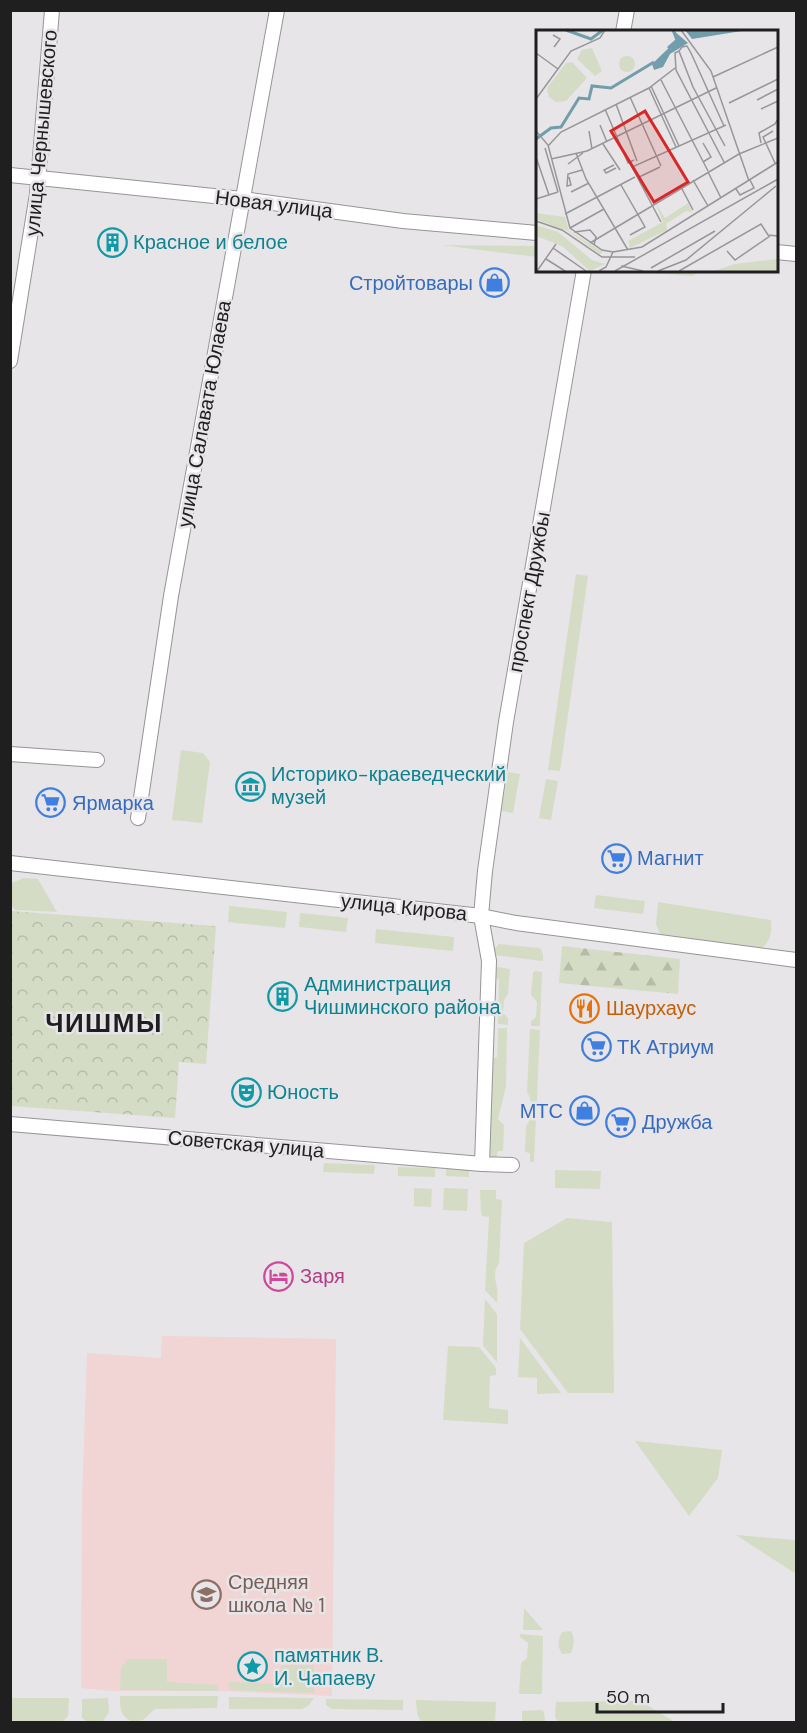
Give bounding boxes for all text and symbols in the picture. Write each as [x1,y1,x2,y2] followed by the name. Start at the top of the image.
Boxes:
[19,29,63,237] street label: улица Чернышевского
[536,30,777,272] inset map
[214,184,335,224] street label: Новая улица
[96,226,128,258] building icon: Красное и белое
[133,229,288,255] place label: Красное и белое
[478,267,510,299] shop icon: Стройтовары
[349,270,473,296] place label: Стройтовары
[171,298,237,530] street label: улица Салавата Юлаева
[502,510,556,674] street label: проспект Дружбы
[271,761,506,810] place label: Историко-краеведческий музей
[234,770,266,802] museum icon: Историко-краеведческий музей
[35,787,67,819] supermarket icon: Ярмарка
[72,790,155,816] place label: Ярмарка
[600,842,632,874] supermarket icon: Магнит
[637,845,704,871] place label: Магнит
[340,887,469,927] street label: улица Кирова
[304,971,501,1020] place label: Администрация Чишминского района
[267,980,299,1012] building icon: Администрация Чишминского района
[569,992,601,1024] restaurant icon: Шаурхаус
[606,995,696,1021] place label: Шаурхаус
[45,1006,163,1040] district label: ЧИШМЫ
[580,1031,612,1063] supermarket icon: ТК Атриум
[617,1034,714,1060] place label: ТК Атриум
[230,1076,262,1108] theatre icon: Юность
[267,1079,339,1105] place label: Юность
[568,1095,600,1127] shop icon: МТС
[520,1098,563,1124] place label: МТС
[605,1106,637,1138] supermarket icon: Дружба
[642,1109,713,1135] place label: Дружба
[167,1124,326,1164] street label: Советская улица
[263,1260,295,1292] hotel icon: Заря
[300,1263,345,1289] place label: Заря
[228,1569,325,1618] place label: Средняя школа № 1
[191,1578,223,1610] school or university icon: Средняя школа № 1
[274,1642,383,1691] place label: памятник В. И. Чапаеву
[237,1651,269,1683] place icon: памятник В. И. Чапаеву
[597,1676,723,1714] scale bar
[606,1685,650,1709] text: 50 m

